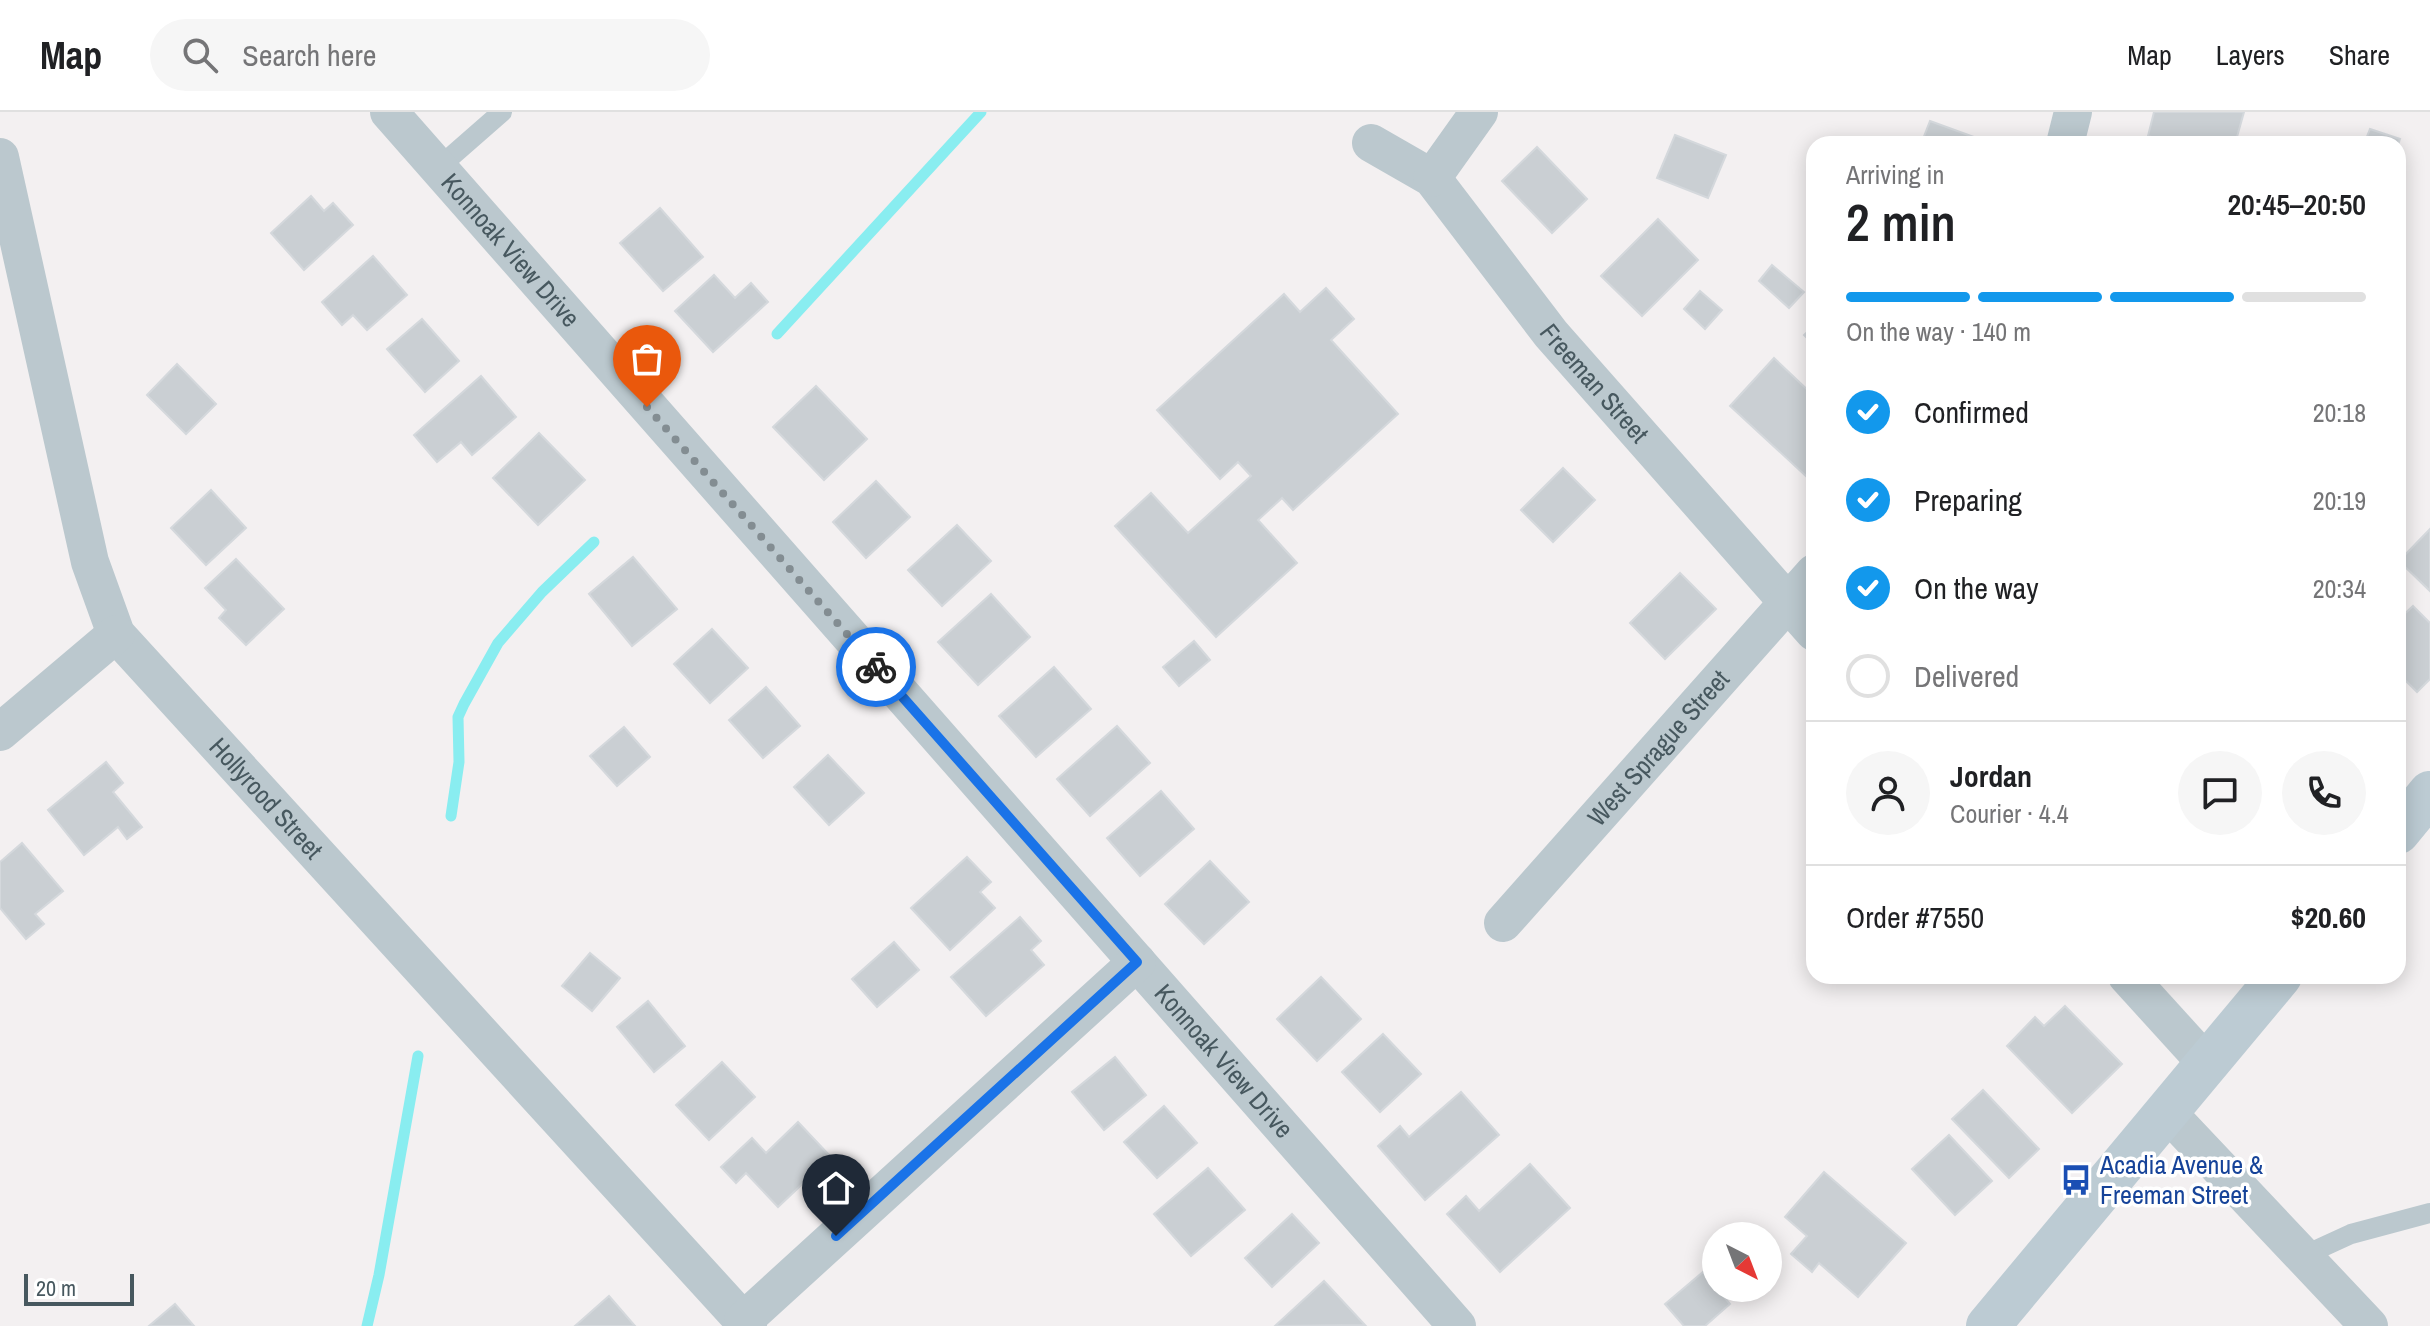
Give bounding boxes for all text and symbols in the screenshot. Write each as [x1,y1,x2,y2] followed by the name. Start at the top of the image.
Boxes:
[150,19,710,91] search box
[40,30,102,81] text: Map
[178,33,222,77] icon: search
[242,35,376,75] text: Search here
[2127,36,2172,74] text: Map
[2216,36,2285,74] text: Layers
[2329,36,2390,74] text: Share
[1846,157,1944,192] text: Arriving in
[434,165,588,334] street label: Konnoak View Drive
[2227,184,2366,224] text: 20:45–20:50
[1846,187,1956,257] text: 2 min
[1846,314,2031,349] text: On the way · 140 m
[1532,316,1657,450] street label: Freeman Street
[613,325,681,407] pin
[625,337,669,381] icon: bag
[1846,390,1890,434] icon: check
[1914,392,2029,432] text: Confirmed
[2313,395,2366,430] text: 20:18
[1846,478,1890,522] icon: check
[1914,480,2022,520] text: Preparing
[2313,483,2366,518] text: 20:19
[1846,566,1890,610] icon: check
[1914,568,2038,608] text: On the way
[2313,571,2366,606] text: 20:34
[836,627,916,707] courier
[854,645,898,689] icon: bike
[1914,656,2019,696] text: Delivered
[1579,662,1737,833] street label: West Sprague Street
[202,730,331,866] street label: Hollyrood Street
[1846,751,1930,835] button: person
[2178,751,2262,835] button: chat
[2282,751,2366,835] button: phone
[1950,756,2032,796] text: Jordan
[1950,796,2069,831] text: Courier · 4.4
[1846,897,1984,937] text: Order #7550
[2291,897,2366,937] text: $20.60
[1147,976,1302,1145] street label: Konnoak View Drive
[2099,1147,2264,1212] place label: Acadia Avenue & Freeman Street
[802,1154,870,1236] pin
[2059,1163,2093,1197] bus stop icon: Acadia Avenue & Freeman Street
[814,1166,858,1210] icon: home
[1702,1222,1782,1302] north arrow
[1702,1222,1782,1302] map controls
[24,1270,134,1306] scale bar
[36,1273,76,1303] text: 20 m

